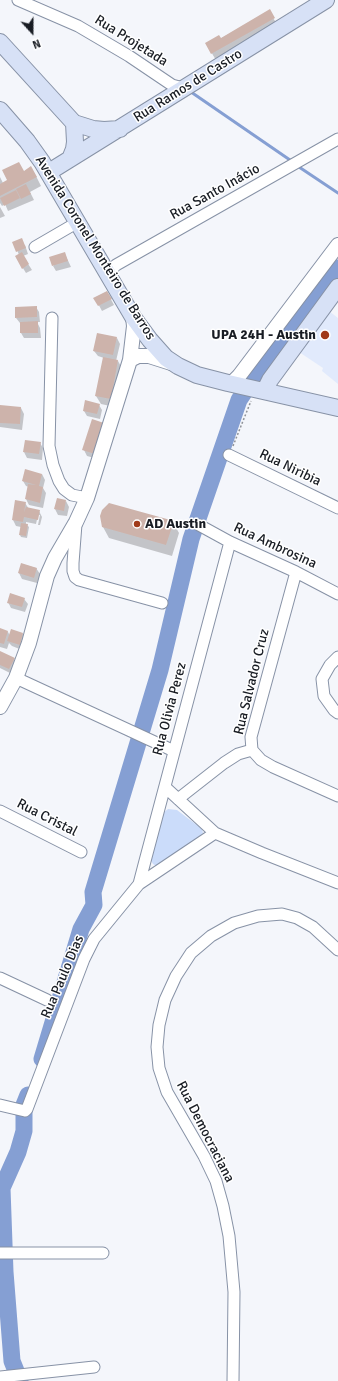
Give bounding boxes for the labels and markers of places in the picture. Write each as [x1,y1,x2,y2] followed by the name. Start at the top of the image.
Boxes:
[211,327,316,343] place label: UPA 24H - Austin
[319,329,331,341] marker: UPA 24H - Austin
[145,516,206,532] place label: AD Austin
[132,519,142,529] marker: AD Austin

